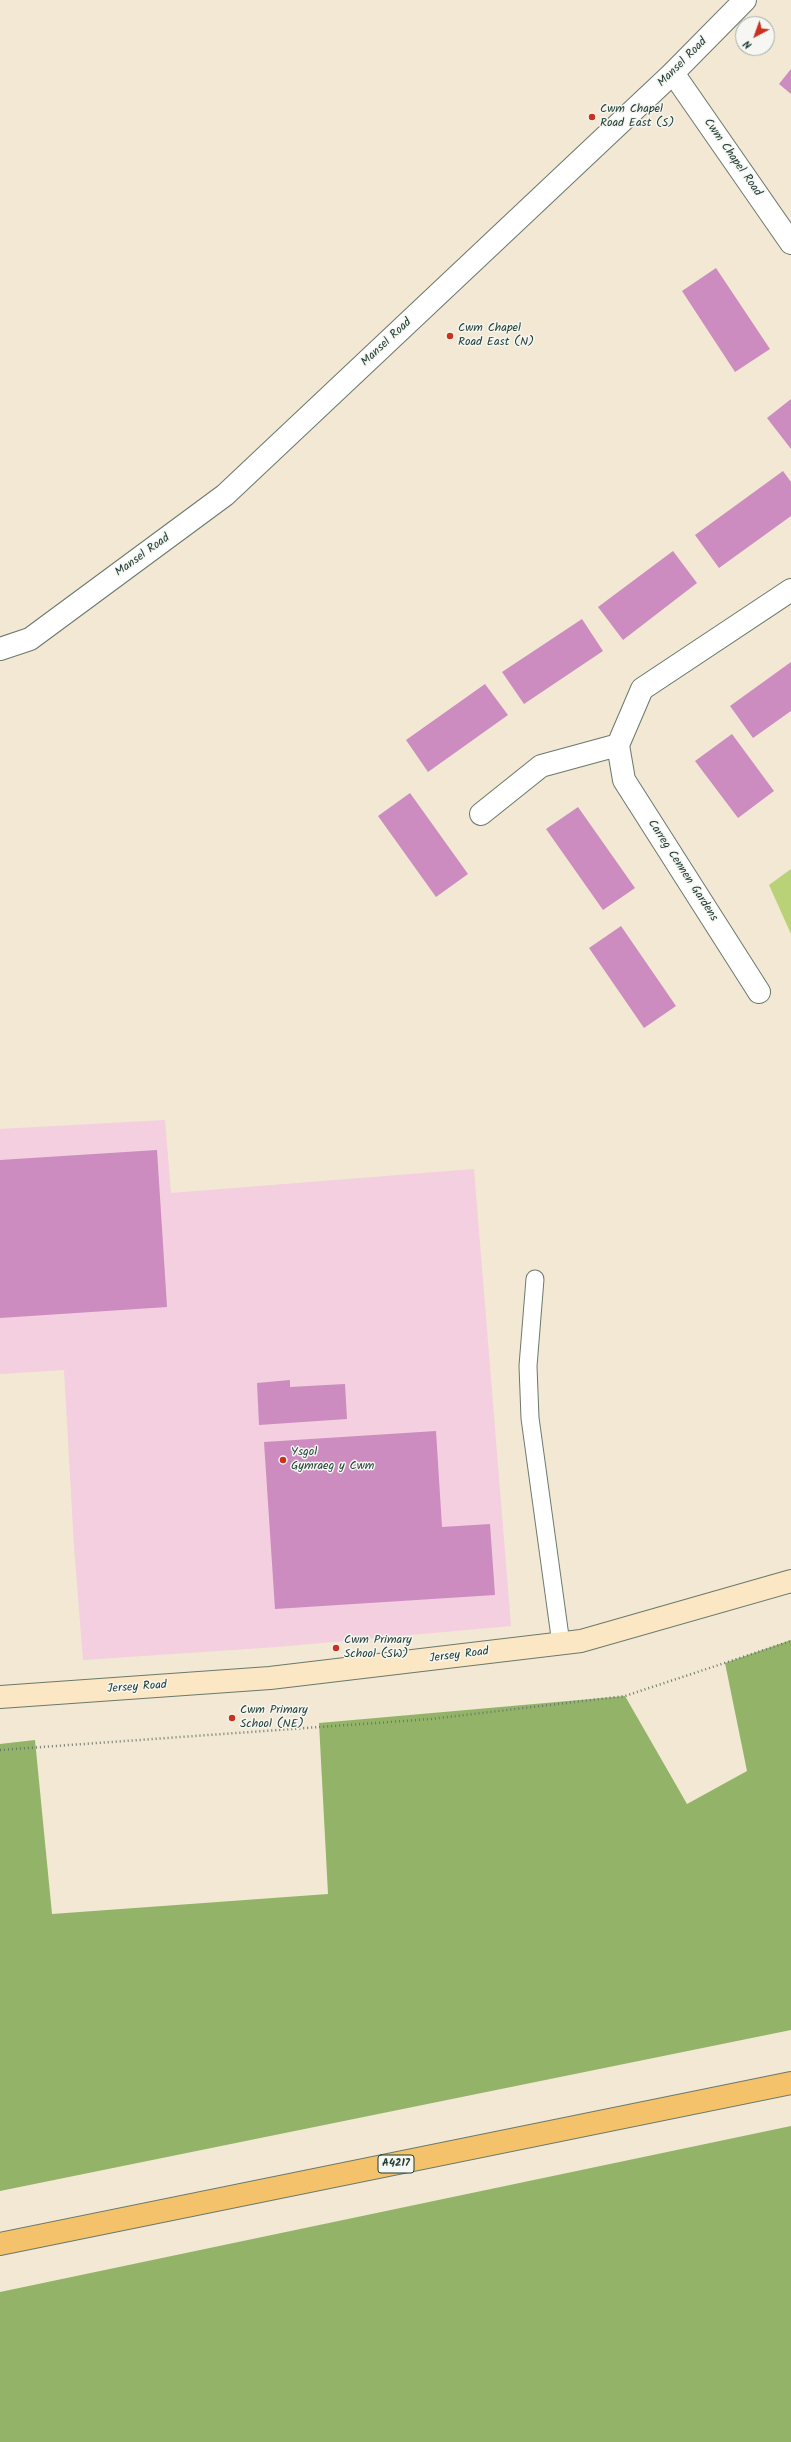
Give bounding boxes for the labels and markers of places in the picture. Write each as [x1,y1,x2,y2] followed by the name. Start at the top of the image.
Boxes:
[600,103,674,131] place label: Cwm Chapel Road East (S)
[587,112,597,122] marker: Cwm Chapel Road East (S)
[458,322,534,350] place label: Cwm Chapel Road East (N)
[445,331,455,341] marker: Cwm Chapel Road East (N)
[291,1446,374,1474] place label: Ysgol Gymraeg y Cwm
[278,1455,288,1465] marker: Ysgol Gymraeg y Cwm
[344,1634,412,1662] place label: Cwm Primary School (SW)
[331,1643,341,1653] marker: Cwm Primary School (SW)
[240,1704,308,1732] place label: Cwm Primary School (NE)
[227,1713,237,1723] marker: Cwm Primary School (NE)

